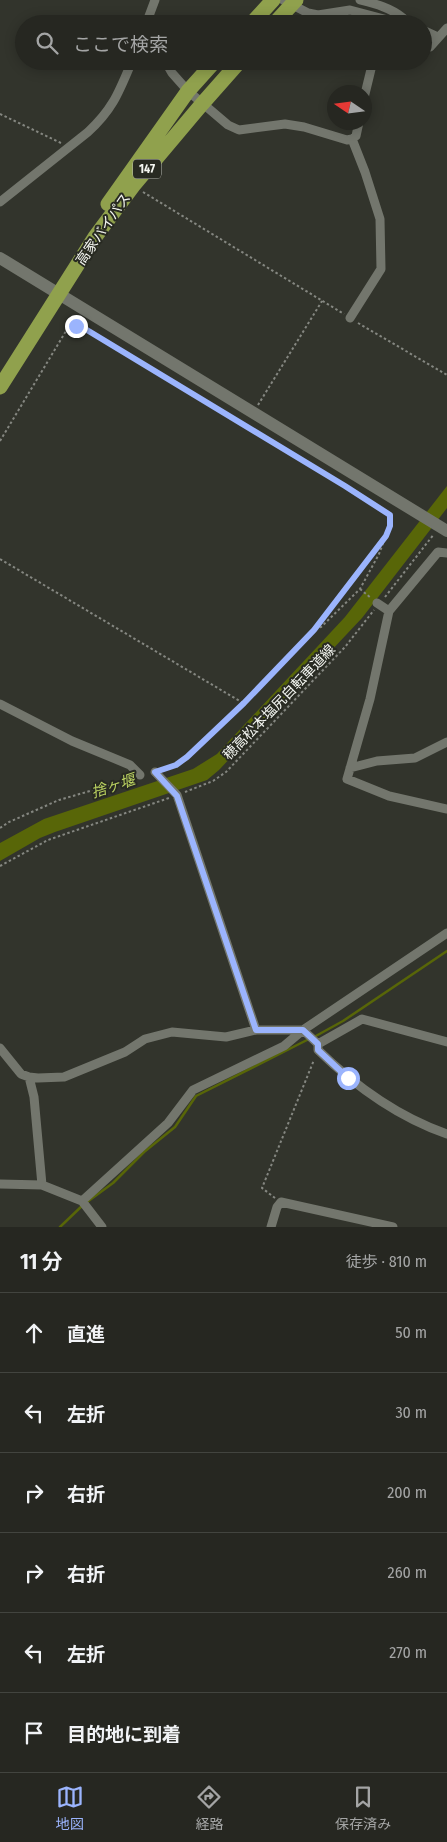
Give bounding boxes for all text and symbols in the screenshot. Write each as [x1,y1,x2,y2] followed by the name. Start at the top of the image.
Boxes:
[15,15,432,70] search box
[33,29,61,57] icon: search
[73,33,168,56] text: ここで検索
[327,85,372,130] north arrow
[133,160,161,178] road number: 147
[72,190,134,268] street label: 高家バイパス
[65,315,88,338] route end
[220,641,339,764] street label: 穂高松本塩尻自転車道線
[89,770,140,802] water label: 捨ヶ堰
[337,1067,360,1090] route start
[20,1249,63,1275] text: 11 分
[346,1252,427,1271] text: 徒歩 · 810 m
[20,1319,48,1347] icon: ahead
[67,1323,105,1346] text: 直進
[395,1323,427,1342] text: 50 m
[20,1399,48,1427] icon: left
[67,1403,105,1426] text: 左折
[395,1403,427,1422] text: 30 m
[20,1479,48,1507] icon: right
[67,1483,105,1506] text: 右折
[387,1483,427,1502] text: 200 m
[20,1559,48,1587] icon: right
[67,1563,105,1586] text: 右折
[388,1563,427,1582] text: 260 m
[20,1639,48,1667] icon: left
[67,1643,105,1666] text: 左折
[389,1643,427,1662] text: 270 m
[20,1719,48,1747] icon: arrive
[67,1723,181,1746] text: 目的地に到着
[56,1783,84,1833] tab: 地図
[195,1783,223,1833] tab: 経路
[335,1783,391,1833] tab: 保存済み

